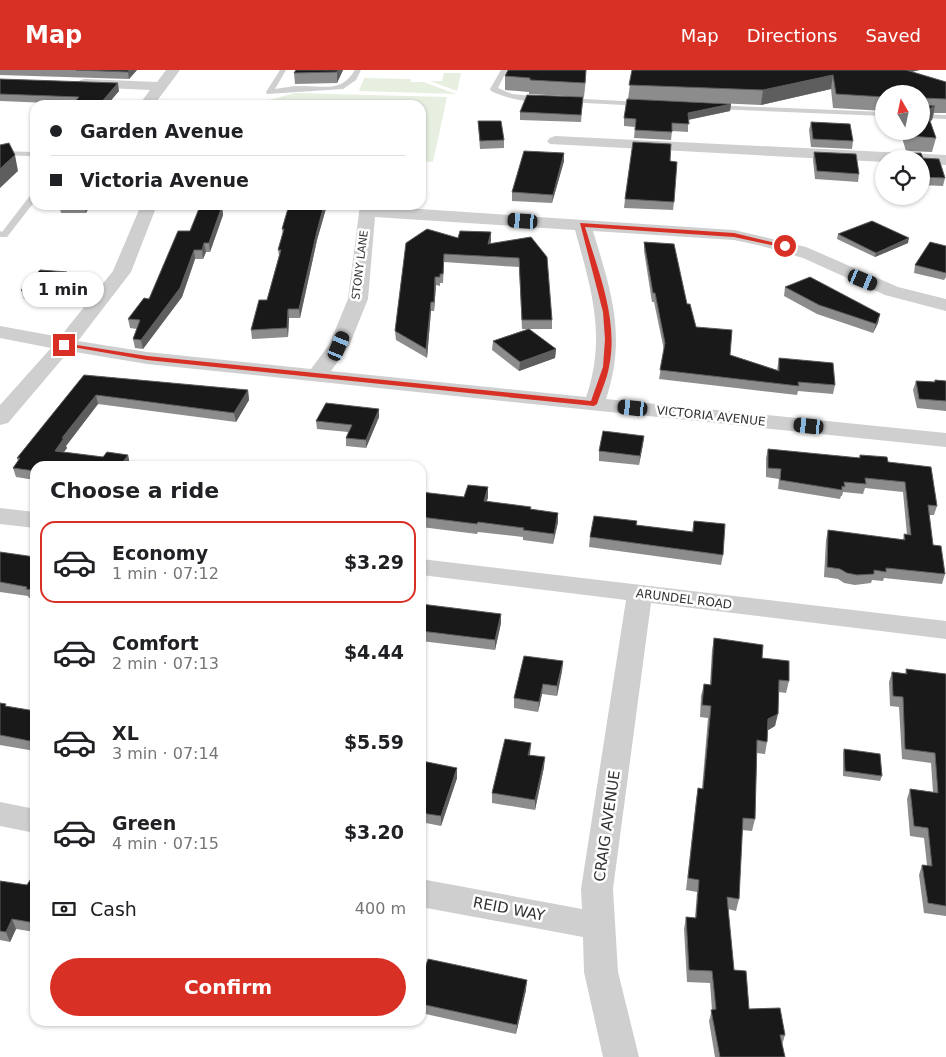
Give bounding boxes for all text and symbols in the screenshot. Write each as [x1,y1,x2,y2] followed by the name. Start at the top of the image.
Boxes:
[25,21,82,49] text: Map
[681,25,719,46] text: Map
[747,25,837,46] text: Directions
[865,25,921,46] text: Saved
[875,85,930,140] north arrow
[875,85,930,205] map controls
[80,120,244,142] text: Garden Avenue
[875,150,930,205] button: locate
[80,169,249,191] text: Victoria Avenue
[507,212,538,230] car
[349,229,371,300] street label: STONY LANE
[774,235,796,257] route start
[846,267,879,293] car
[23,272,105,308] callout: 1 min
[38,280,88,299] text: 1 min
[326,329,351,363] car
[53,334,75,356] route end
[617,399,648,417] car
[656,403,766,429] street label: VICTORIA AVENUE
[793,417,824,435] car
[50,478,219,503] text: Choose a ride
[52,540,97,585] icon: car
[112,542,208,564] text: Economy
[344,551,404,573] text: $3.29
[112,564,219,583] text: 1 min · 07:12
[635,586,733,612] street label: ARUNDEL ROAD
[52,630,97,675] icon: car
[112,632,199,654] text: Comfort
[344,641,404,663] text: $4.44
[112,654,219,673] text: 2 min · 07:13
[52,720,97,765] icon: car
[112,722,139,744] text: XL
[344,731,404,753] text: $5.59
[112,744,219,763] text: 3 min · 07:14
[590,769,624,883] street label: CRAIG AVENUE
[52,810,97,855] icon: car
[112,812,176,834] text: Green
[344,821,404,843] text: $3.20
[112,834,219,853] text: 4 min · 07:15
[471,893,547,925] street label: REID WAY
[50,895,78,923] icon: cash
[90,898,137,920] text: Cash
[355,899,406,918] text: 400 m
[50,958,406,1016] button: Confirm

